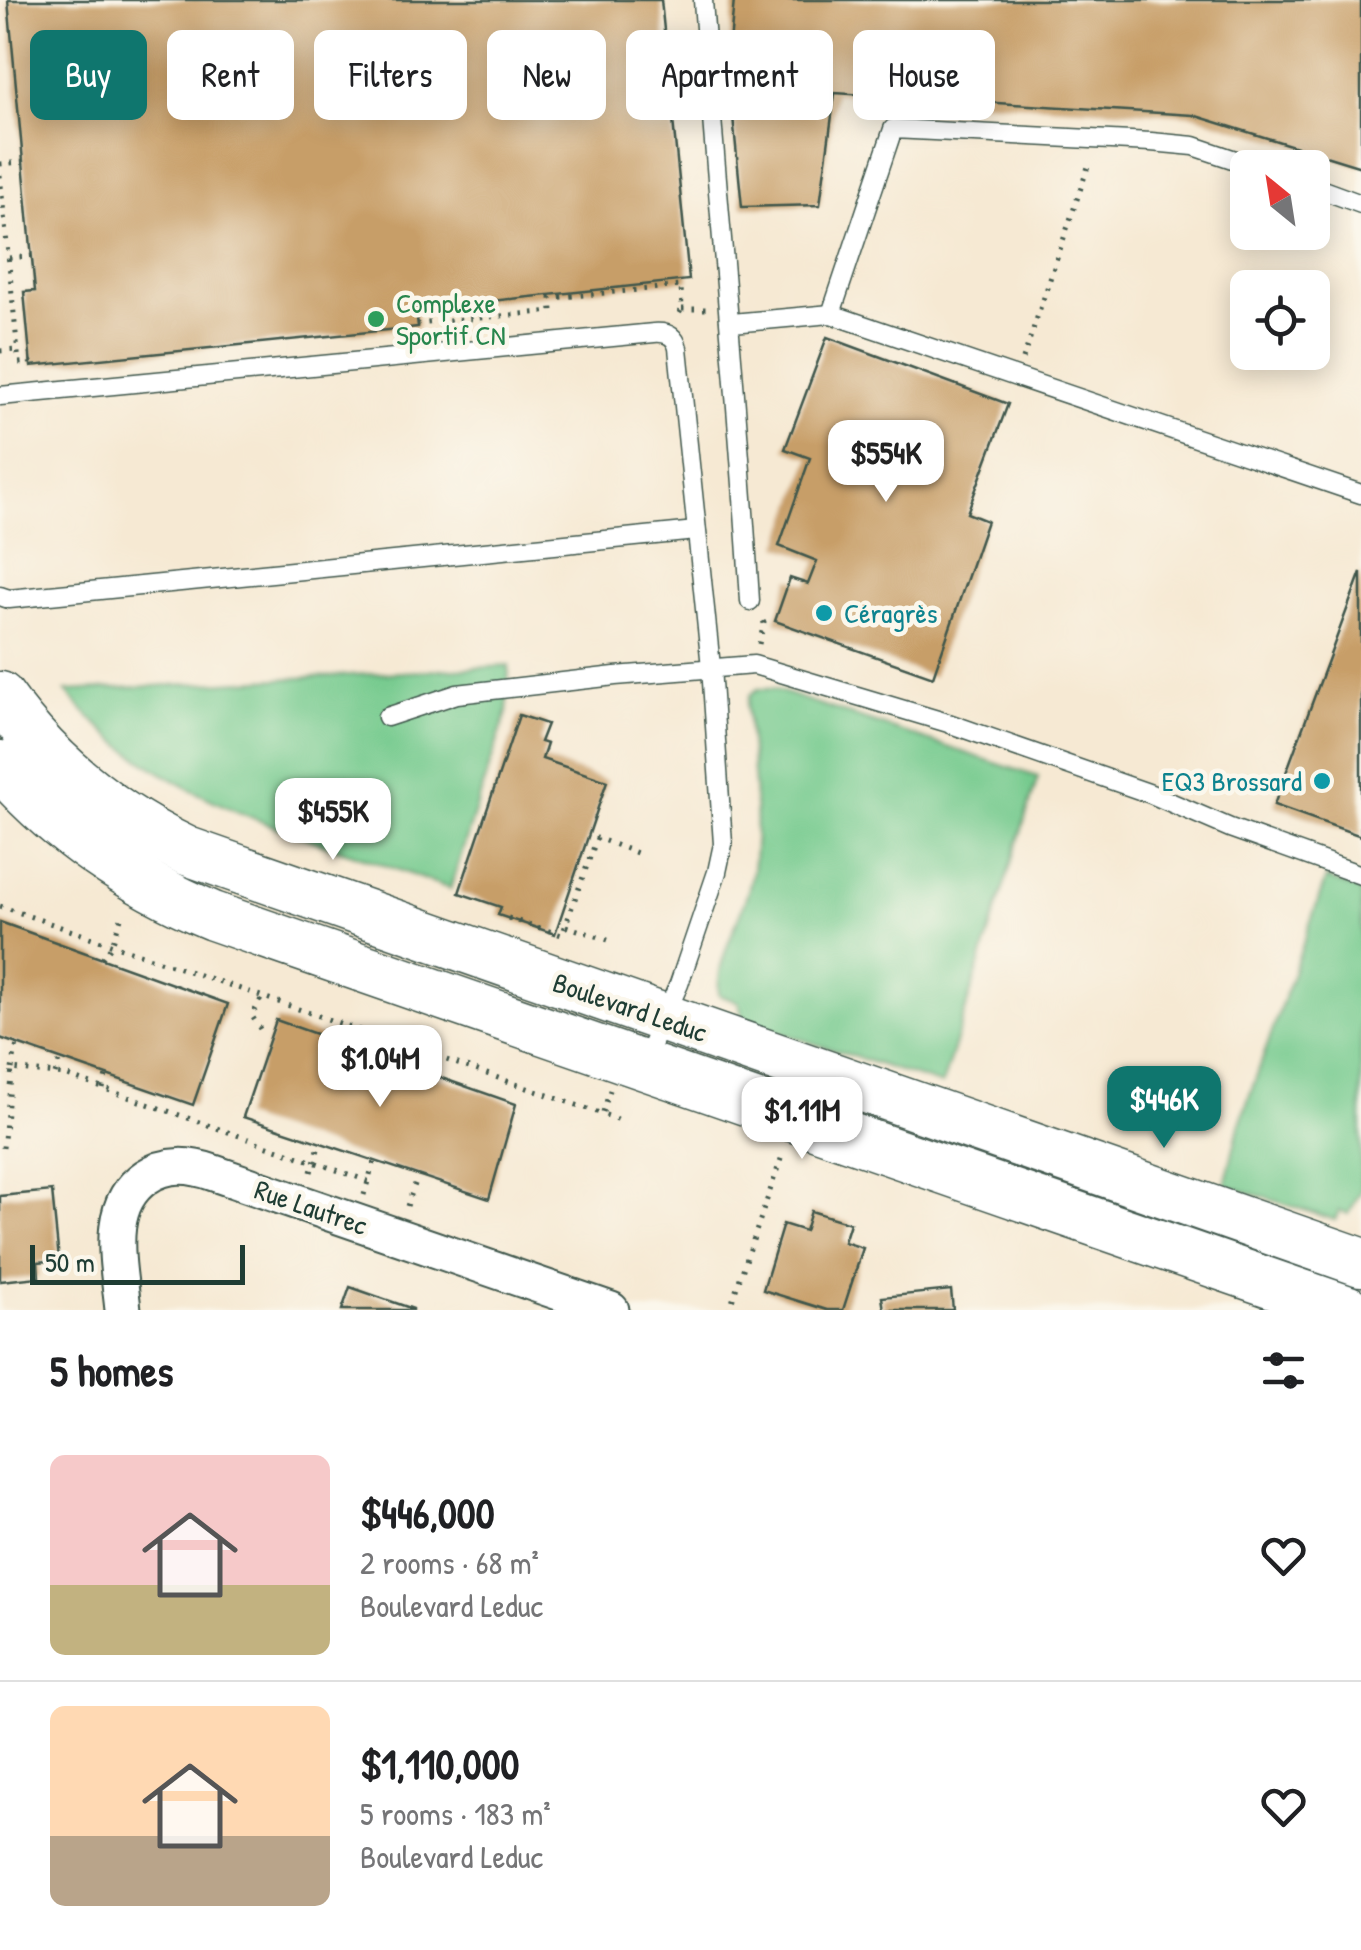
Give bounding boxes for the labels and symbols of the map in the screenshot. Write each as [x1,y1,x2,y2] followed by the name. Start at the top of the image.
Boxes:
[1230,150,1330,250] north arrow
[396,284,506,354] place label: Complexe Sportif CN
[365,308,387,330] marker: Complexe Sportif CN
[816,420,956,505] pin: $554K
[844,594,937,632] place label: Céragrès
[813,602,835,624] marker: Céragrès
[1162,762,1302,800] place label: EQ3 Brossard
[1311,770,1333,792] marker: EQ3 Brossard
[263,778,403,863] pin: $455K
[548,963,712,1051] street label: Boulevard Leduc
[299,1025,461,1110] pin: $1.04M
[1094,1066,1234,1151] pin: $446K
[721,1077,883,1162] pin: $1.11M
[250,1170,372,1244] street label: Rue Lautrec
[30,1240,245,1284] scale bar

